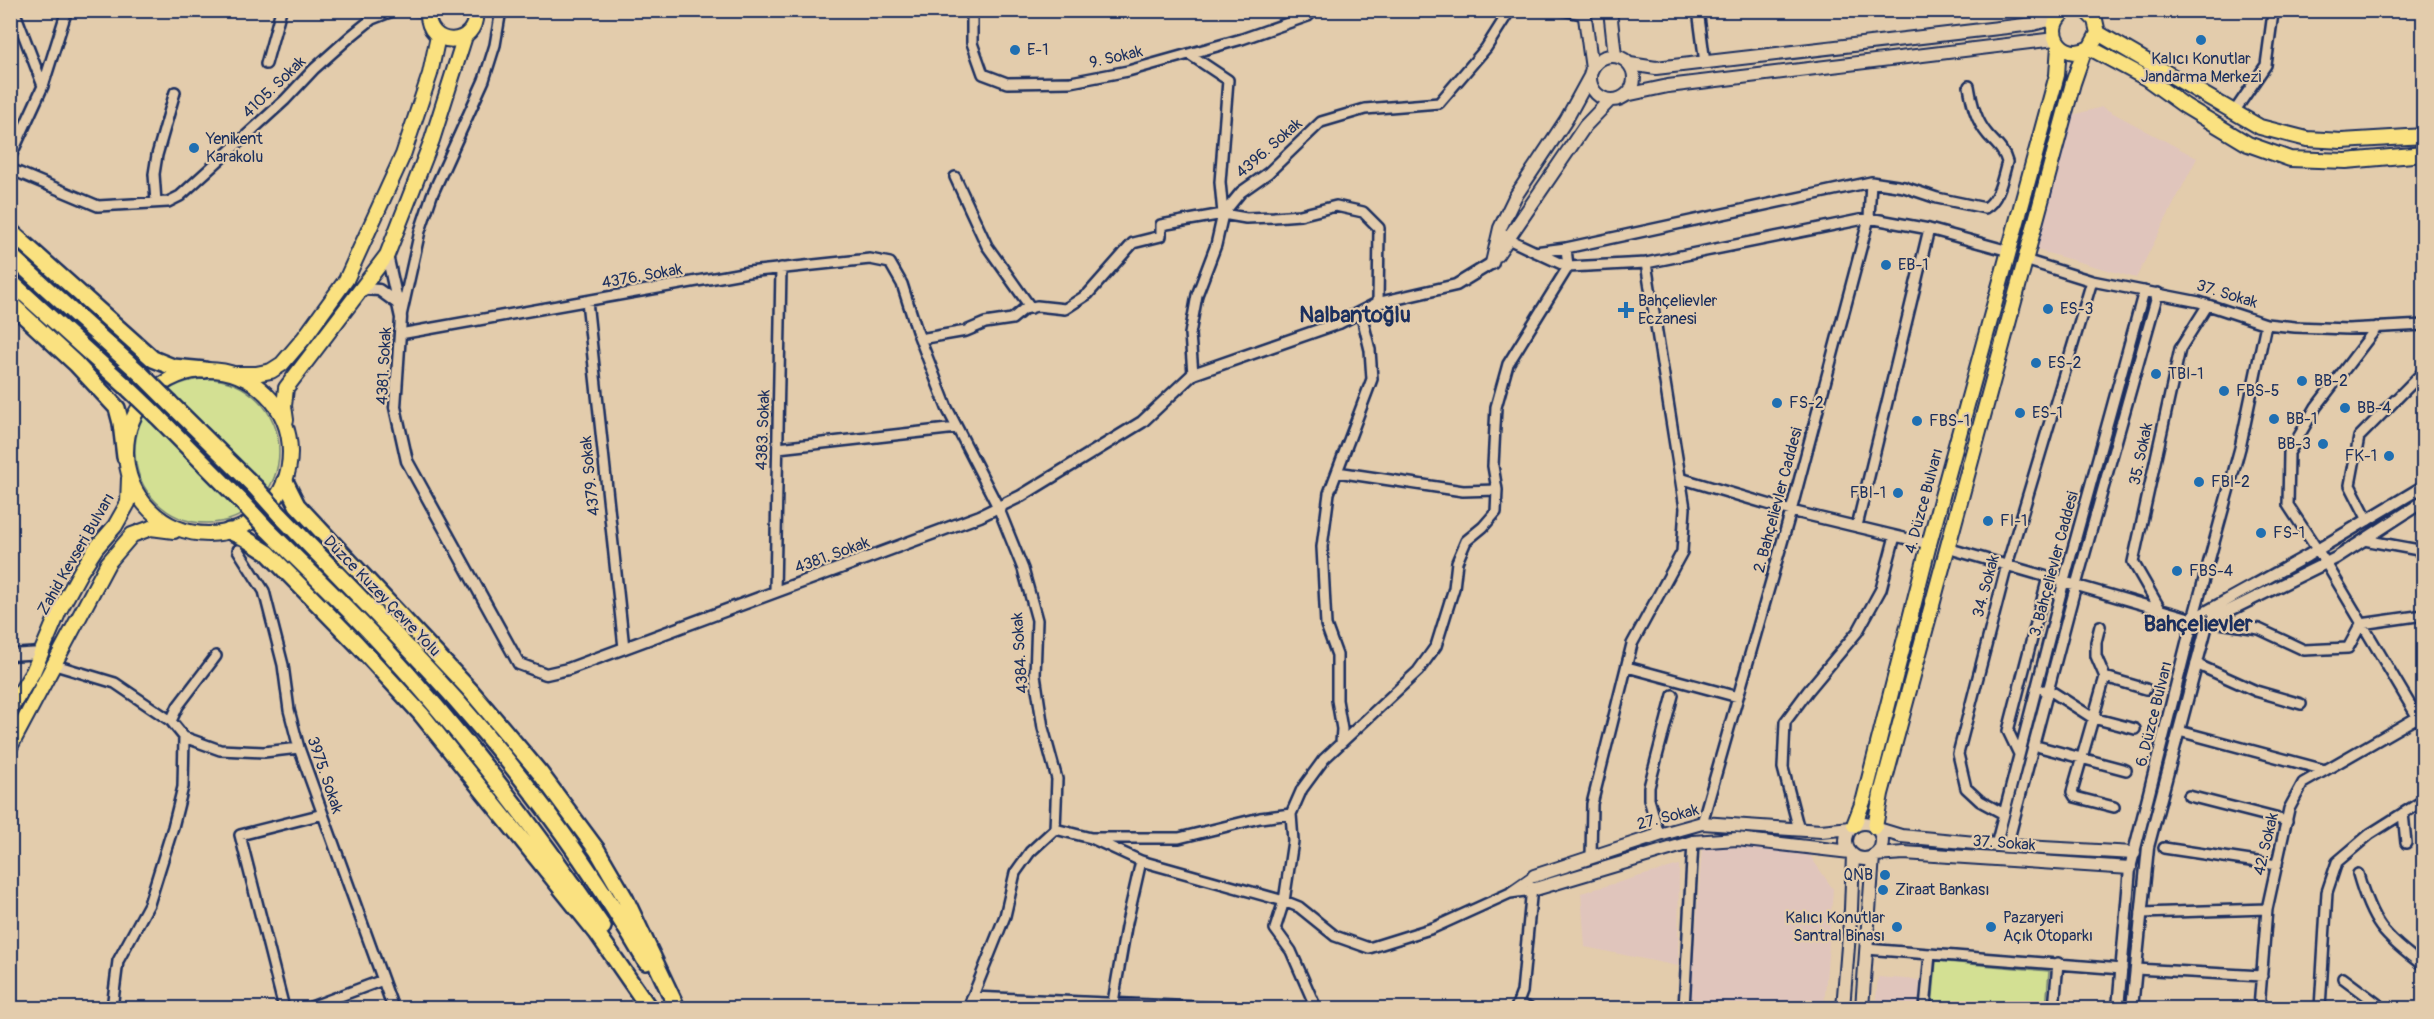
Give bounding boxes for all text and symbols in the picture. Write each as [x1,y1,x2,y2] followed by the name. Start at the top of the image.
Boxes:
[2194,33,2208,47] marker: Kalıcı Konutlar Jandarma Merkezi
[1027,40,1048,60] place label: E-1
[1087,41,1145,73] street label: 9. Sokak
[1008,43,1022,57] marker: E-1
[2141,49,2261,87] place label: Kalıcı Konutlar Jandarma Merkezi
[238,52,310,122] street label: 4105. Sokak
[1232,114,1307,182] street label: 4396. Sokak
[205,129,263,167] place label: Yenikent Karakolu
[187,141,201,155] marker: Yenikent Karakolu
[1898,255,1928,275] place label: EB-1
[1879,258,1893,272] marker: EB-1
[600,259,684,293] street label: 4376. Sokak
[2194,275,2260,313] street label: 37. Sokak
[1638,291,1718,329] place label: Bahçelievler Eczanesi
[2060,299,2093,319] place label: ES-3
[1299,301,1411,329] district label: Nalbantoğlu
[2041,302,2055,316] marker: ES-3
[1619,303,1633,317] marker: Bahçelievler Eczanesi
[372,326,396,406] street label: 4381. Sokak
[2048,353,2081,373] place label: ES-2
[2029,356,2043,370] marker: ES-2
[2168,364,2204,384] place label: TBI-1
[2149,367,2163,381] marker: TBI-1
[2314,371,2348,391] place label: BB-2
[2295,374,2309,388] marker: BB-2
[2236,381,2280,401] place label: FBS-5
[2217,384,2231,398] marker: FBS-5
[752,389,774,471] street label: 4383. Sokak
[1789,393,1824,413] place label: FS-2
[1770,396,1784,410] marker: FS-2
[2357,398,2391,418] place label: BB-4
[2338,401,2352,415] marker: BB-4
[2032,403,2063,423] place label: ES-1
[2013,406,2027,420] marker: ES-1
[2286,409,2317,429] place label: BB-1
[1929,411,1970,431] place label: FBS-1
[2267,412,2281,426] marker: BB-1
[1910,414,1924,428] marker: FBS-1
[2125,421,2157,487] street label: 35. Sokak
[1749,425,1807,575] street label: 2. Bahçelievler Caddesi
[2277,434,2311,454] place label: BB-3
[576,435,604,517] street label: 4379. Sokak
[2316,437,2330,451] marker: BB-3
[1900,446,1948,556] street label: 4. Düzce Bulvarı
[2345,446,2377,466] place label: FK-1
[2382,449,2396,463] marker: FK-1
[2211,472,2250,492] place label: FBI-2
[2192,475,2206,489] marker: FBI-2
[1850,483,1886,503] place label: FBI-1
[1891,486,1905,500] marker: FBI-1
[33,489,119,619] street label: Zahid Kevseri Bulvarı
[2025,489,2083,639] street label: 3. Bahçelievler Caddesi
[2000,511,2027,531] place label: FI-1
[1981,514,1995,528] marker: FI-1
[2273,523,2305,543] place label: FS-1
[2254,526,2268,540] marker: FS-1
[319,531,445,661] street label: Düzce Kuzey Çevre Yolu
[792,532,872,578] street label: 4381. Sokak
[1968,552,2004,619] street label: 34. Sokak
[2189,561,2233,581] place label: FBS-4
[2170,564,2184,578] marker: FBS-4
[2143,610,2254,638] district label: Bahçelievler
[1007,611,1033,694] street label: 4384. Sokak
[2131,659,2177,769] street label: 6. Düzce Bulvarı
[303,734,348,816] street label: 3975. Sokak
[1635,800,1701,834] street label: 27. Sokak
[2249,810,2283,877] street label: 42. Sokak
[1972,831,2036,855] street label: 37. Sokak
[1843,865,1873,885] place label: QNB
[1878,868,1892,882] marker: QNB
[1895,880,1989,900] place label: Ziraat Bankası
[1876,883,1890,897] marker: Ziraat Bankası
[1785,908,1885,946] place label: Kalıcı Konutlar Santral Binası
[2003,908,2093,946] place label: Pazaryeri Açık Otoparkı
[1890,920,1904,934] marker: Kalıcı Konutlar Santral Binası
[1984,920,1998,934] marker: Pazaryeri Açık Otoparkı

